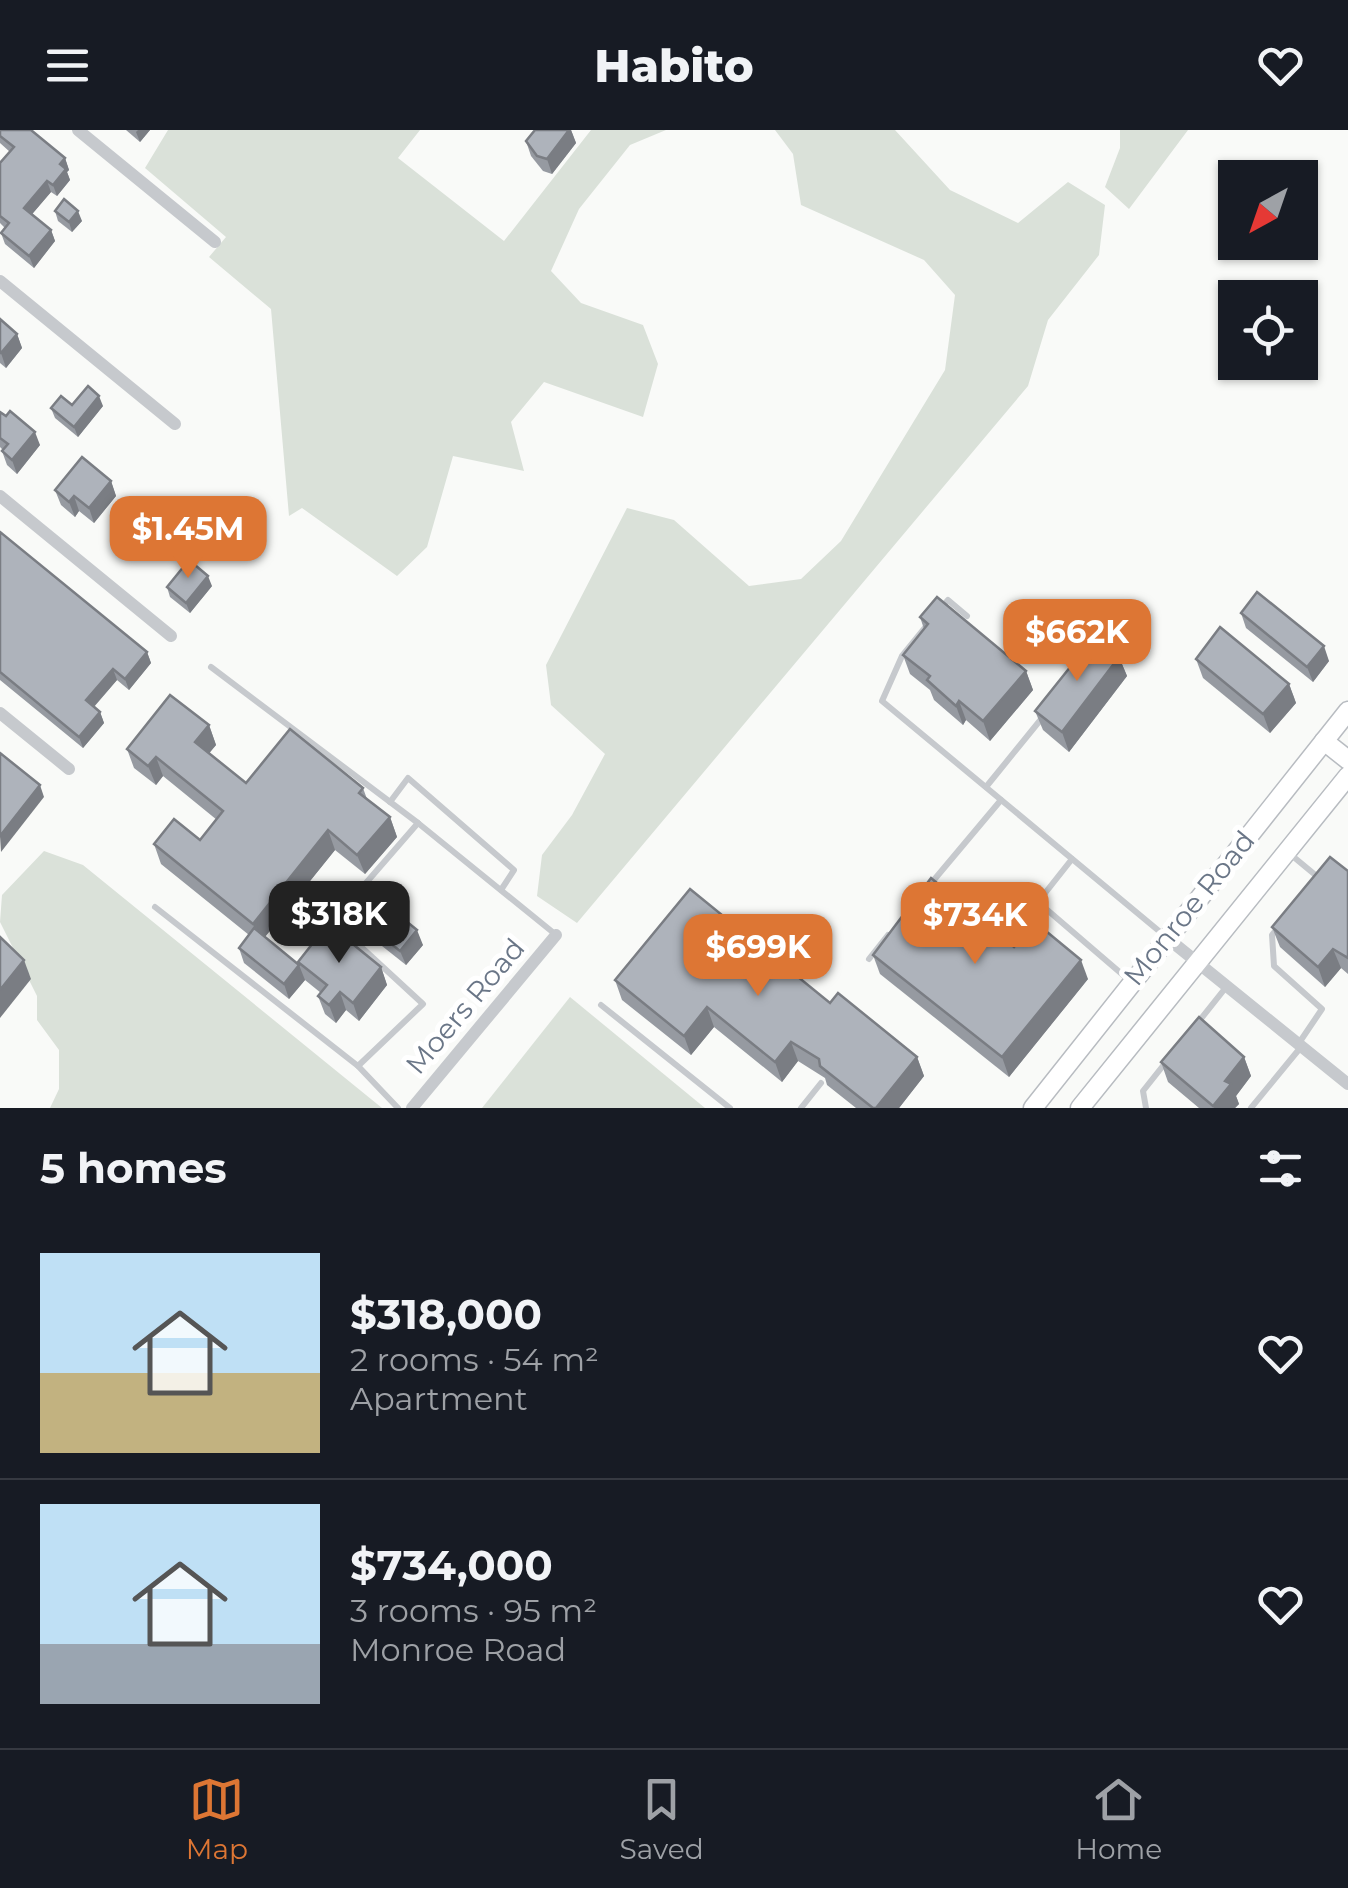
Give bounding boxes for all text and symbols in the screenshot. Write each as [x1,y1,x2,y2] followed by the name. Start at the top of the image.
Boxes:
[40,38,95,93] icon: menu
[594,38,754,93] text: Habito
[1253,38,1308,93] icon: heart
[1218,160,1318,260] north arrow
[1218,160,1318,380] map controls
[1218,280,1318,380] button: locate
[107,496,269,581] pin: $1.45M
[132,509,244,548] text: $1.45M
[1007,599,1147,684] pin: $662K
[1025,612,1129,651] text: $662K
[1116,824,1262,992] street label: Monroe Road
[269,881,409,966] pin: $318K
[905,882,1045,967] pin: $734K
[291,894,387,933] text: $318K
[923,895,1027,934] text: $734K
[688,914,828,999] pin: $699K
[705,927,811,966] text: $699K
[398,931,532,1081] street label: Moers Road
[1253,1141,1308,1196] icon: filters
[40,1142,227,1194] text: 5 homes
[350,1288,542,1340] text: $318,000
[120,1293,240,1413] icon: home
[1253,1326,1308,1381] icon: heart
[350,1340,599,1379] text: 2 rooms · 54 m²
[350,1379,528,1418] text: Apartment
[350,1539,553,1591] text: $734,000
[120,1544,240,1664] icon: home
[1253,1577,1308,1632] icon: heart
[350,1591,597,1630] text: 3 rooms · 95 m²
[350,1630,566,1669] text: Monroe Road
[186,1772,248,1866] tab: Map
[620,1772,704,1866] tab: Saved
[1075,1772,1162,1866] tab: Home

